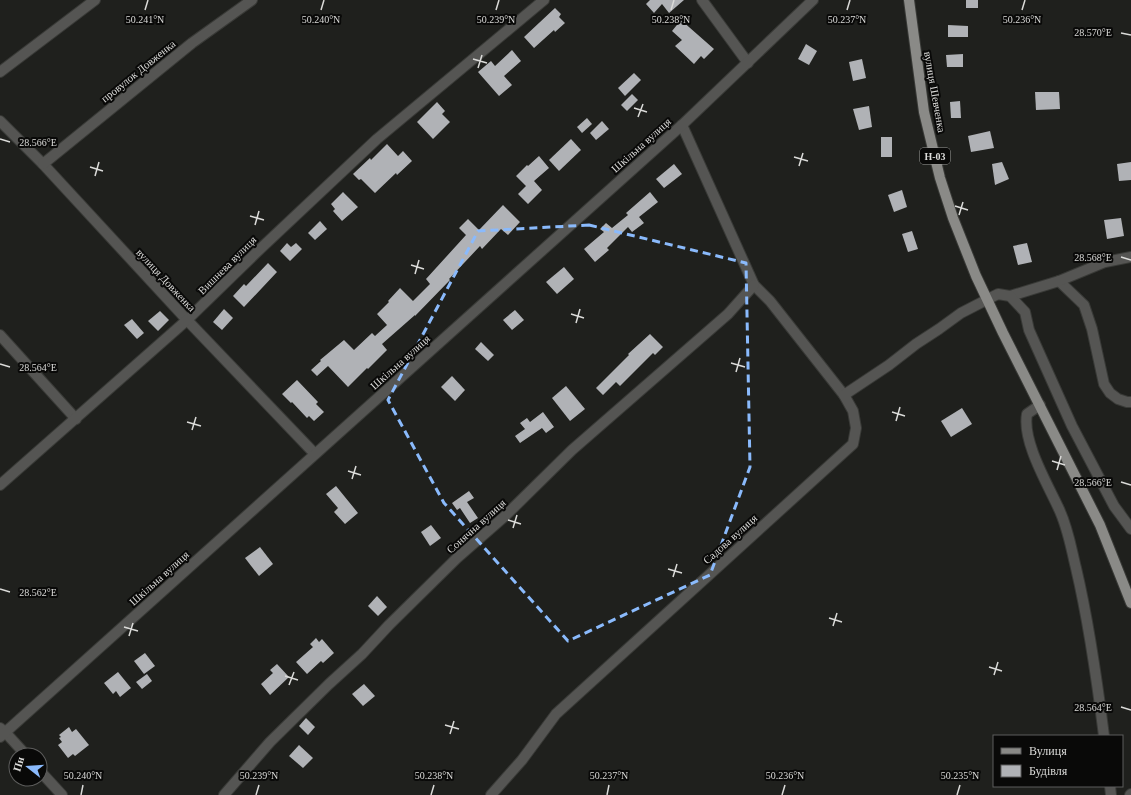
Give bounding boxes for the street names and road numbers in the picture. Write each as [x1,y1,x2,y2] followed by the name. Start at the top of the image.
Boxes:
[98,37,178,105] street label: провулок Довженка
[922,51,948,134] street label: вулиця Шевченка
[609,115,673,175] street label: Шкільна вулиця
[920,148,950,164] road number: Н-03
[195,233,259,297] street label: Вишнева вулиця
[134,246,198,314] street label: вулиця Довженка
[368,332,432,392] street label: Шкільна вулиця
[444,496,508,556] street label: Сонячна вулиця
[701,512,759,566] street label: Садова вулиця
[127,548,191,608] street label: Шкільна вулиця

